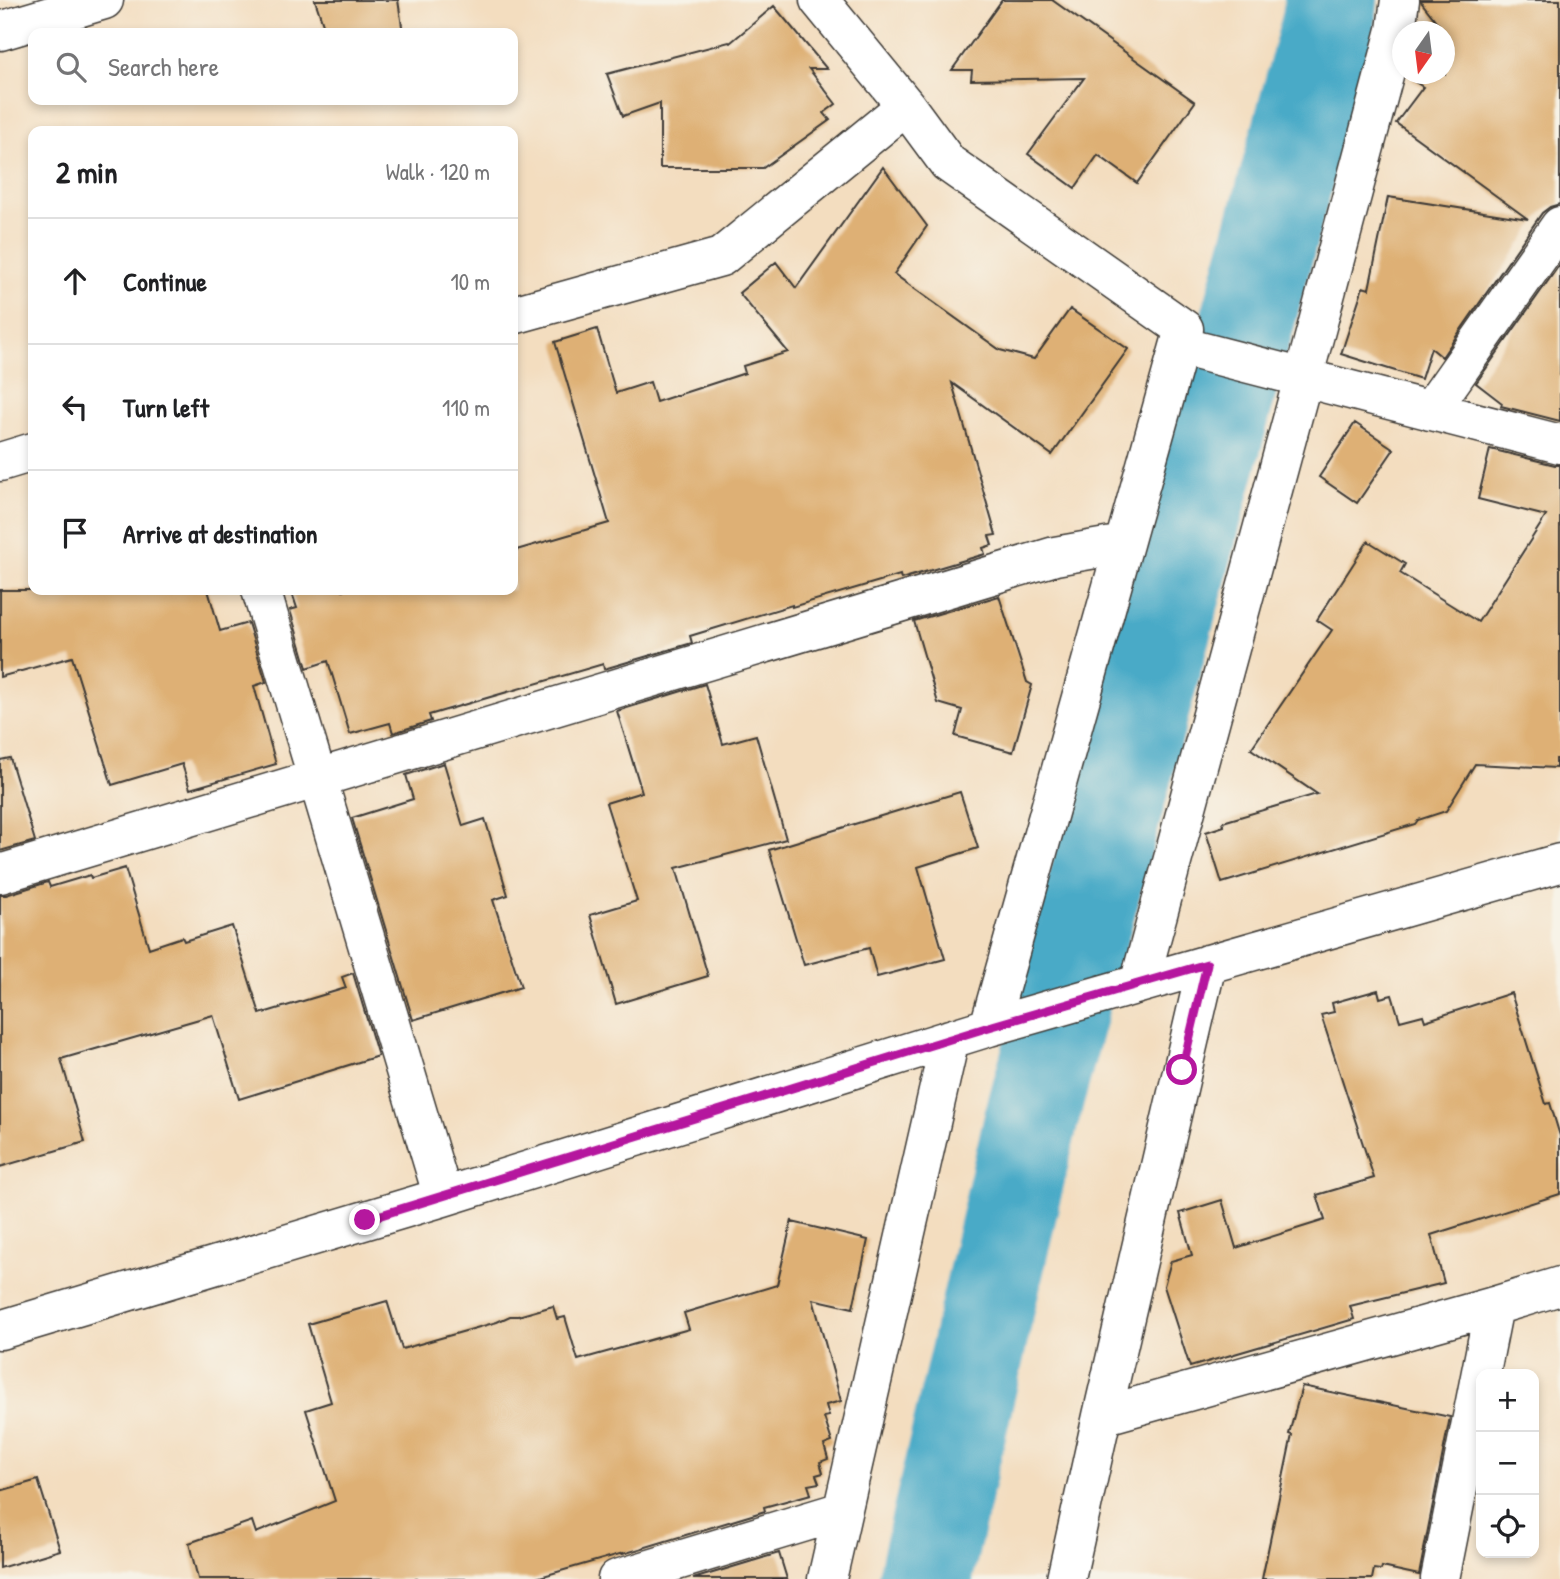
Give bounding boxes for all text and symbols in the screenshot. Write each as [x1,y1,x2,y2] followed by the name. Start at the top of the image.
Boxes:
[1392,21,1455,84] north arrow
[28,28,518,105] search box
[52,48,90,86] icon: search
[108,49,219,84] text: Search here
[56,152,118,192] text: 2 min
[386,156,490,187] text: Walk · 120 m
[56,262,94,300] icon: ahead
[123,264,207,299] text: Continue
[450,266,490,297] text: 10 m
[56,388,94,426] icon: left
[123,390,209,425] text: Turn left
[442,392,490,423] text: 110 m
[56,514,94,552] icon: arrive
[123,516,318,551] text: Arrive at destination
[1166,1054,1197,1085] route start
[349,1204,380,1235] route end
[1476,1369,1539,1558] map controls
[1476,1369,1539,1432] button: +
[1476,1432,1539,1495] button: −
[1476,1495,1539,1558] button: locate

